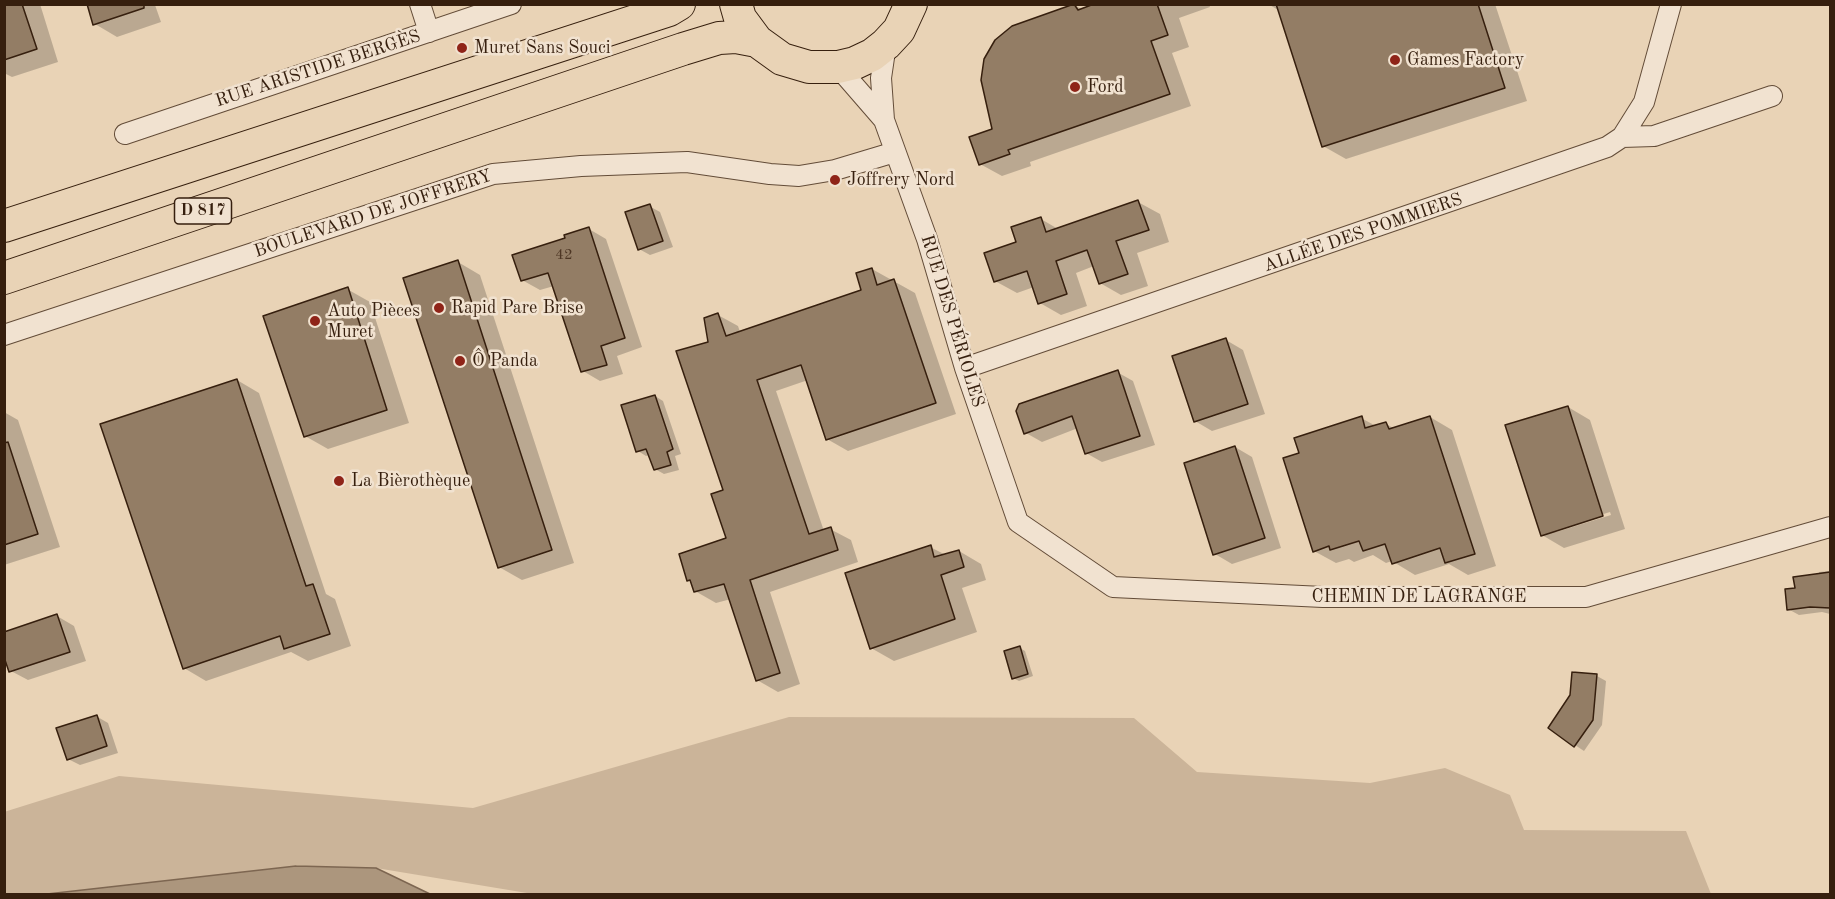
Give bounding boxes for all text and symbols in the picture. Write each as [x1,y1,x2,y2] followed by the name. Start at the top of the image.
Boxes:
[213,26,423,112] street label: RUE ARISTIDE BERGÈS
[474,37,611,59] place label: Muret Sans Souci
[455,41,469,55] marker: Muret Sans Souci
[1407,49,1524,71] place label: Games Factory
[1388,53,1402,67] marker: Games Factory
[1087,76,1124,98] place label: Ford
[1068,80,1082,94] marker: Ford
[251,165,495,263] street label: BOULEVARD DE JOFFRERY
[847,169,955,191] place label: Joffrery Nord
[828,173,842,187] marker: Joffrery Nord
[1261,189,1465,277] street label: ALLÉE DES POMMIERS
[174,198,232,224] road number: D 817
[915,232,989,410] street label: RUE DES PÉRIOLES
[555,246,573,264] house number: 42
[451,297,583,319] place label: Rapid Pare Brise
[327,300,420,342] place label: Auto Pièces Muret
[432,301,446,315] marker: Rapid Pare Brise
[308,314,322,328] marker: Auto Pièces Muret
[472,350,538,372] place label: Ô Panda
[453,354,467,368] marker: Ô Panda
[351,470,470,492] place label: La Bièrothèque
[332,474,346,488] marker: La Bièrothèque
[1311,586,1527,608] street label: CHEMIN DE LAGRANGE

